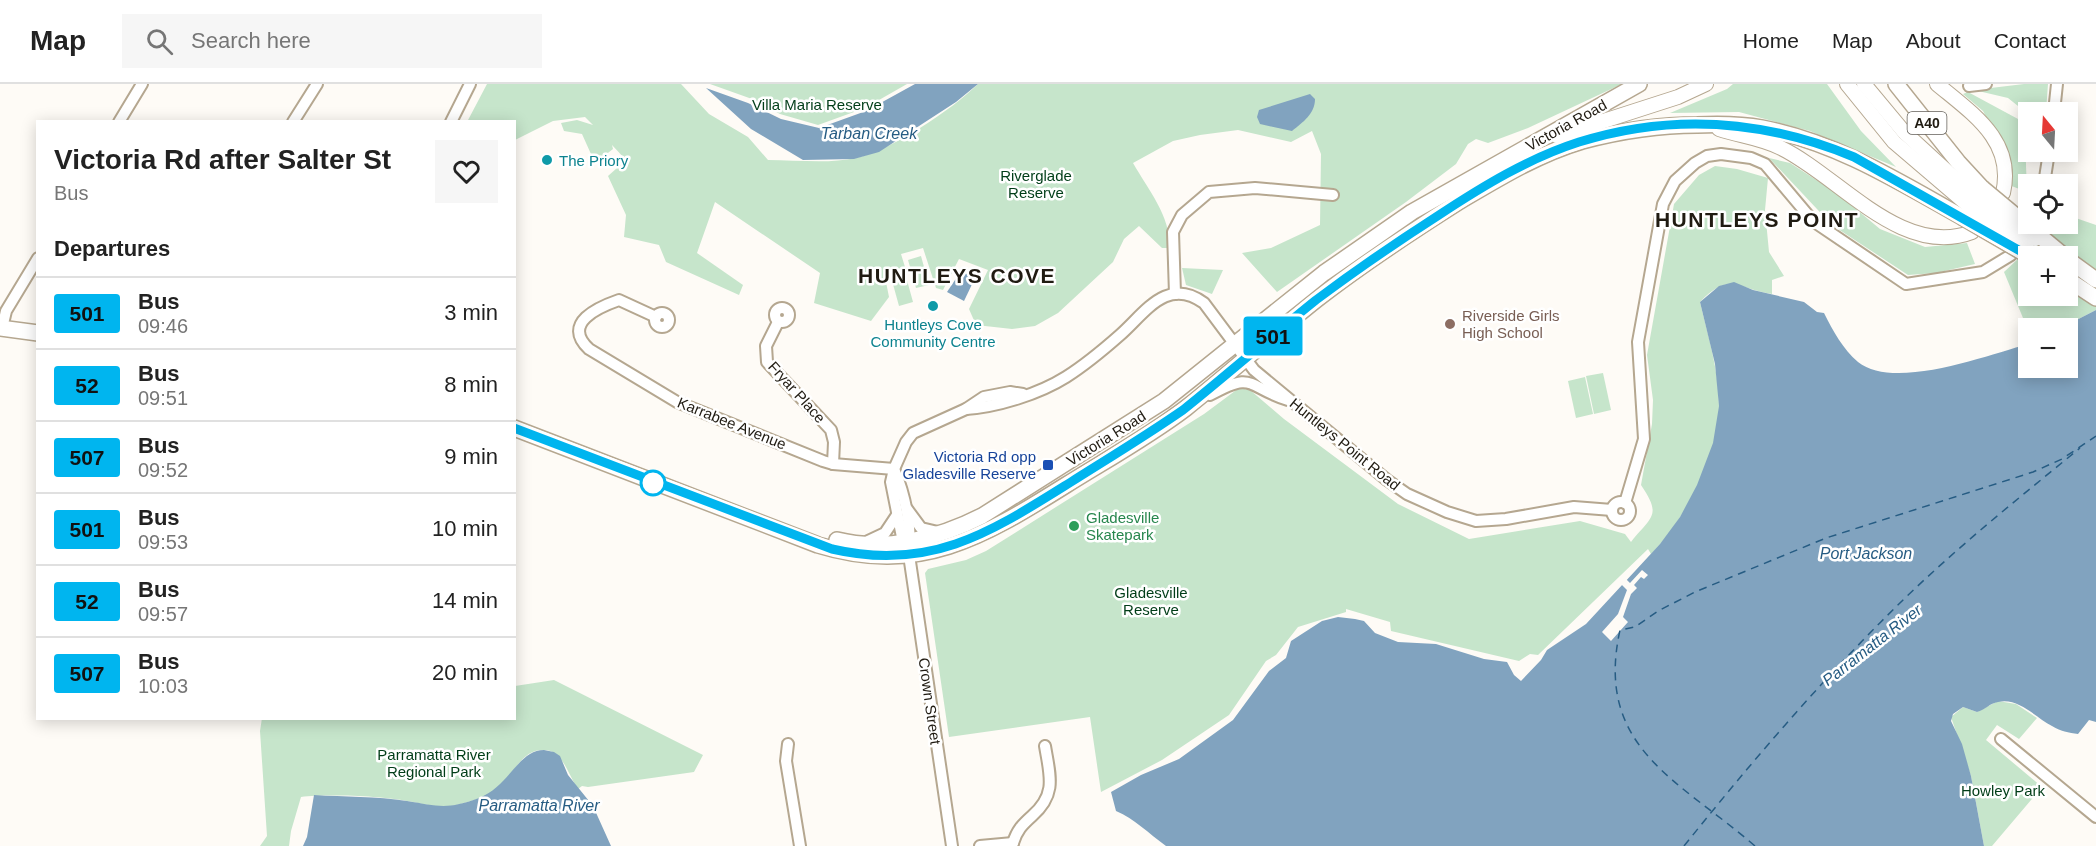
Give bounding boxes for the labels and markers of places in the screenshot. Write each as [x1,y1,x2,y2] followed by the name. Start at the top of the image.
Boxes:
[559,152,629,169] place label: The Priory
[540,153,554,167] marker: The Priory
[926,299,940,313] marker: Huntleys Cove Community Centre
[1462,307,1560,341] place label: Riverside Girls High School
[870,316,996,350] place label: Huntleys Cove Community Centre
[1443,317,1457,331] marker: Riverside Girls High School
[903,448,1036,482] place label: Victoria Rd opp Gladesville Reserve
[1041,458,1055,472] marker: Victoria Rd opp Gladesville Reserve
[640,470,666,496] unlabelled marker
[1086,509,1159,543] place label: Gladesville Skatepark
[1067,519,1081,533] marker: Gladesville Skatepark

